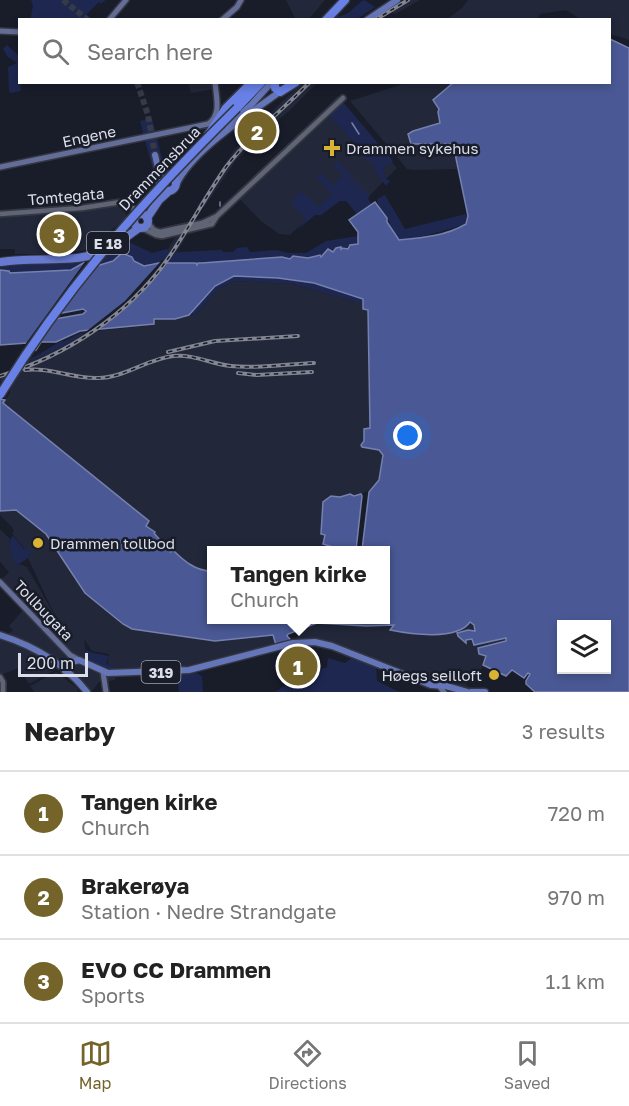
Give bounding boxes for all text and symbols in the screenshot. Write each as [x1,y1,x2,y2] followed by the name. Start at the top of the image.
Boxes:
[18,18,611,84] search box
[39,35,72,68] icon: search
[87,38,213,65] text: Search here
[238,108,276,154] pin: 2
[61,121,118,150] street label: Engene
[114,122,204,214] street label: Drammensbrua
[323,139,341,157] marker: Drammen sykehus
[346,139,478,157] place label: Drammen sykehus
[27,184,105,208] street label: Tomtegata
[40,212,78,256] pin: 3
[87,232,129,254] road number: E 18
[393,421,422,450] your location
[50,534,175,552] place label: Drammen tollbod
[31,536,45,550] marker: Drammen tollbod
[207,546,390,624] popup
[230,560,367,587] text: Tangen kirke
[11,576,77,644] street label: Tollbugata
[230,587,299,611] text: Church
[557,620,611,674] map controls
[557,620,611,674] button: layers
[278,644,318,688] pin: 1
[18,650,88,678] scale bar
[27,653,74,673] text: 200 m
[142,661,180,683] road number: 319
[381,666,482,684] place label: Høegs seilloft
[487,668,501,682] marker: Høegs seilloft
[24,716,115,747] text: Nearby
[522,719,605,743] text: 3 results
[81,788,218,815] text: Tangen kirke
[38,801,49,825] text: 1
[548,801,605,825] text: 720 m
[81,815,150,839] text: Church
[81,872,189,899] text: Brakerøya
[37,885,50,909] text: 2
[547,885,605,909] text: 970 m
[81,899,336,923] text: Station · Nedre Strandgate
[81,956,271,983] text: EVO CC Drammen
[37,969,50,993] text: 3
[546,969,605,993] text: 1.1 km
[81,983,145,1007] text: Sports
[79,1037,112,1093] tab: Map
[269,1037,347,1093] tab: Directions
[504,1037,550,1093] tab: Saved

